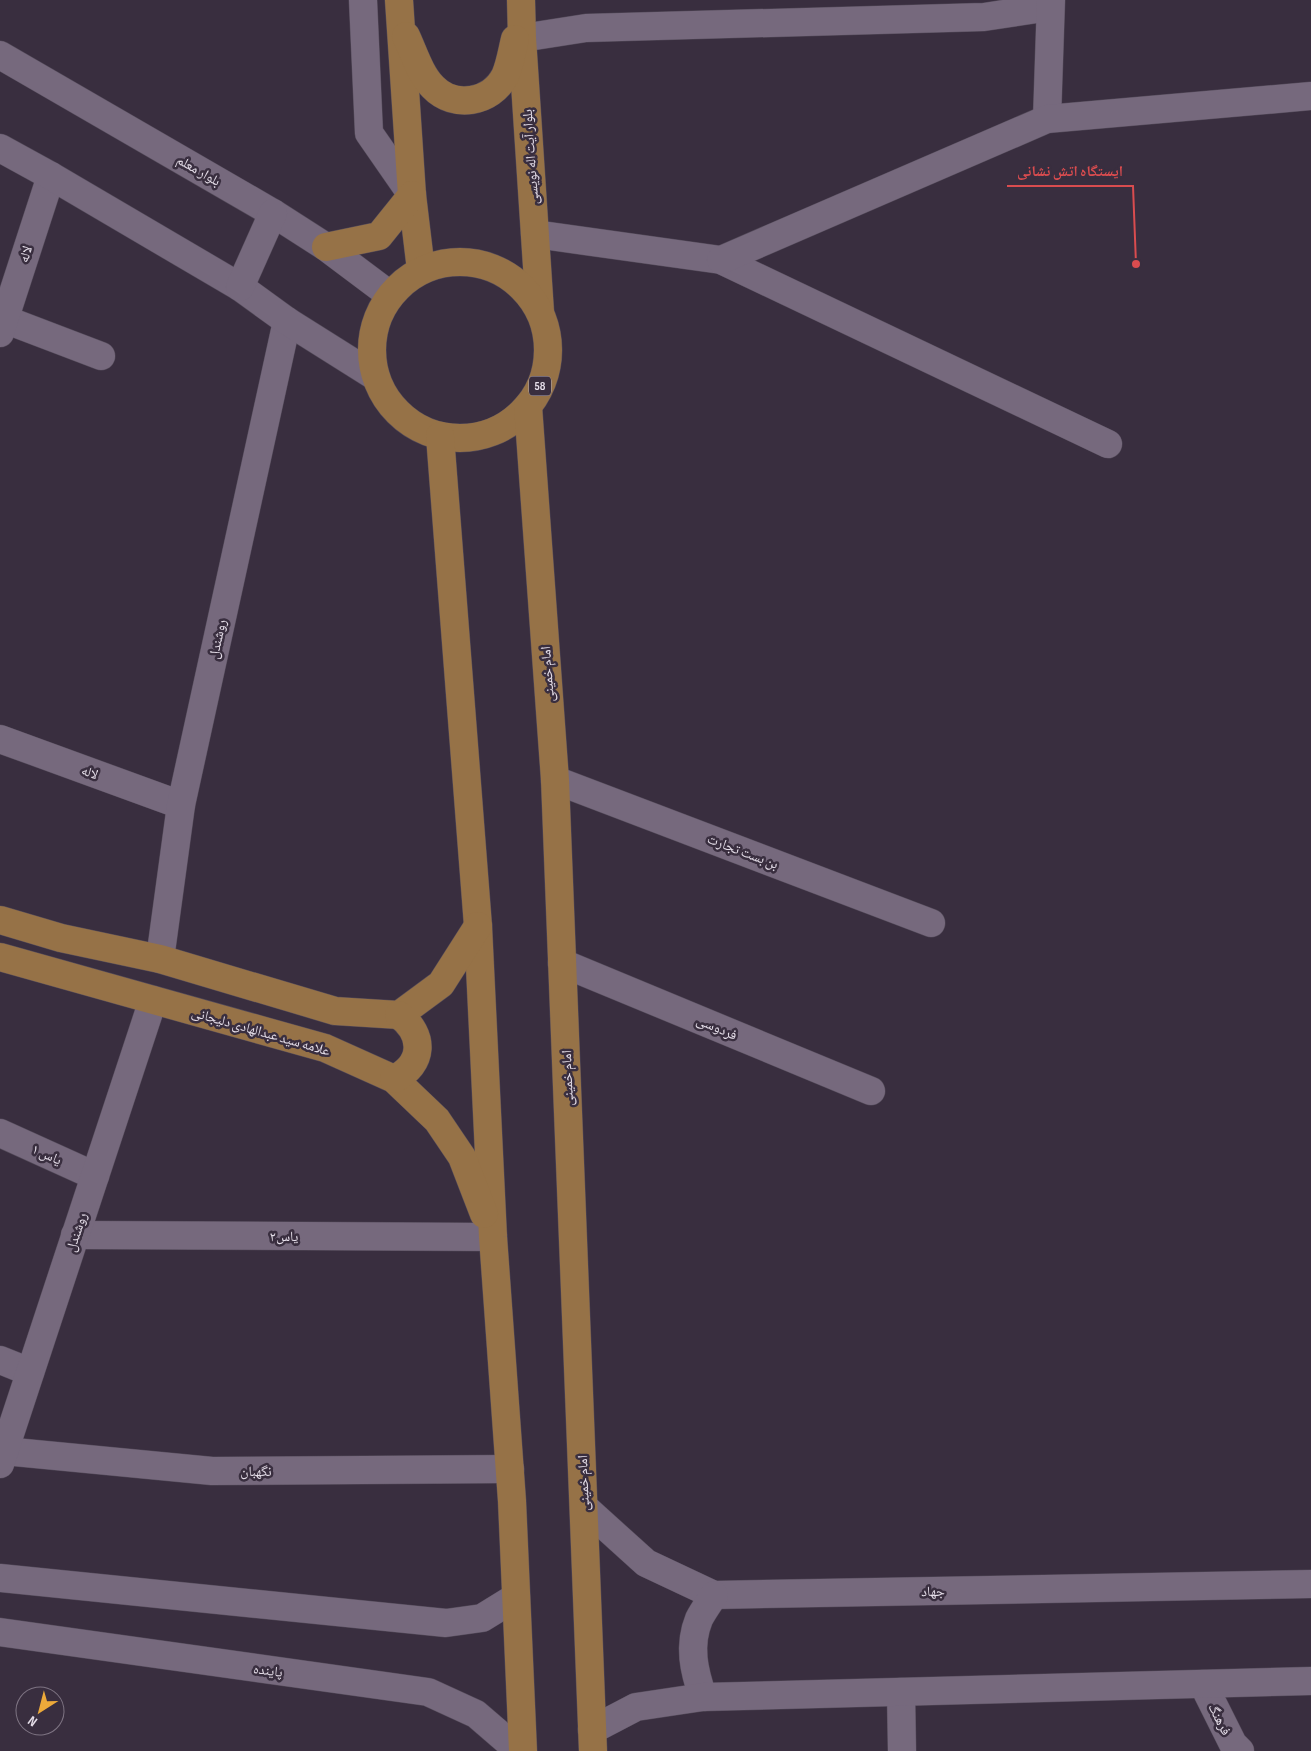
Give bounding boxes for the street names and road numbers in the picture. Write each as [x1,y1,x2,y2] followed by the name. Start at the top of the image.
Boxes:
[519,109,542,205] street label: بلوار آیت اله نویسی
[173,151,224,191] street label: بلوار معلم
[15,244,36,265] street label: لاله
[529,376,551,396] road number: 58
[205,618,230,661] street label: روشندل
[537,645,559,702] street label: امام خمینی
[79,762,101,783] street label: لاله
[705,830,781,873] street label: بن بست تجارت
[190,1004,332,1059] street label: علامه سید عبدالهادی دلیجانی
[694,1011,740,1044] street label: فردوسی
[558,1050,578,1106] street label: امام خمینی
[29,1140,65,1169] street label: یاس ۱
[62,1210,91,1254] street label: روشندل
[270,1228,299,1245] street label: یاس۲
[574,1455,594,1511] street label: امام خمینی
[240,1463,272,1480] street label: نگهبان
[921,1583,945,1600] street label: جهاد
[252,1660,284,1681] street label: پاینده
[1204,1700,1235,1738] street label: فرهنگ

